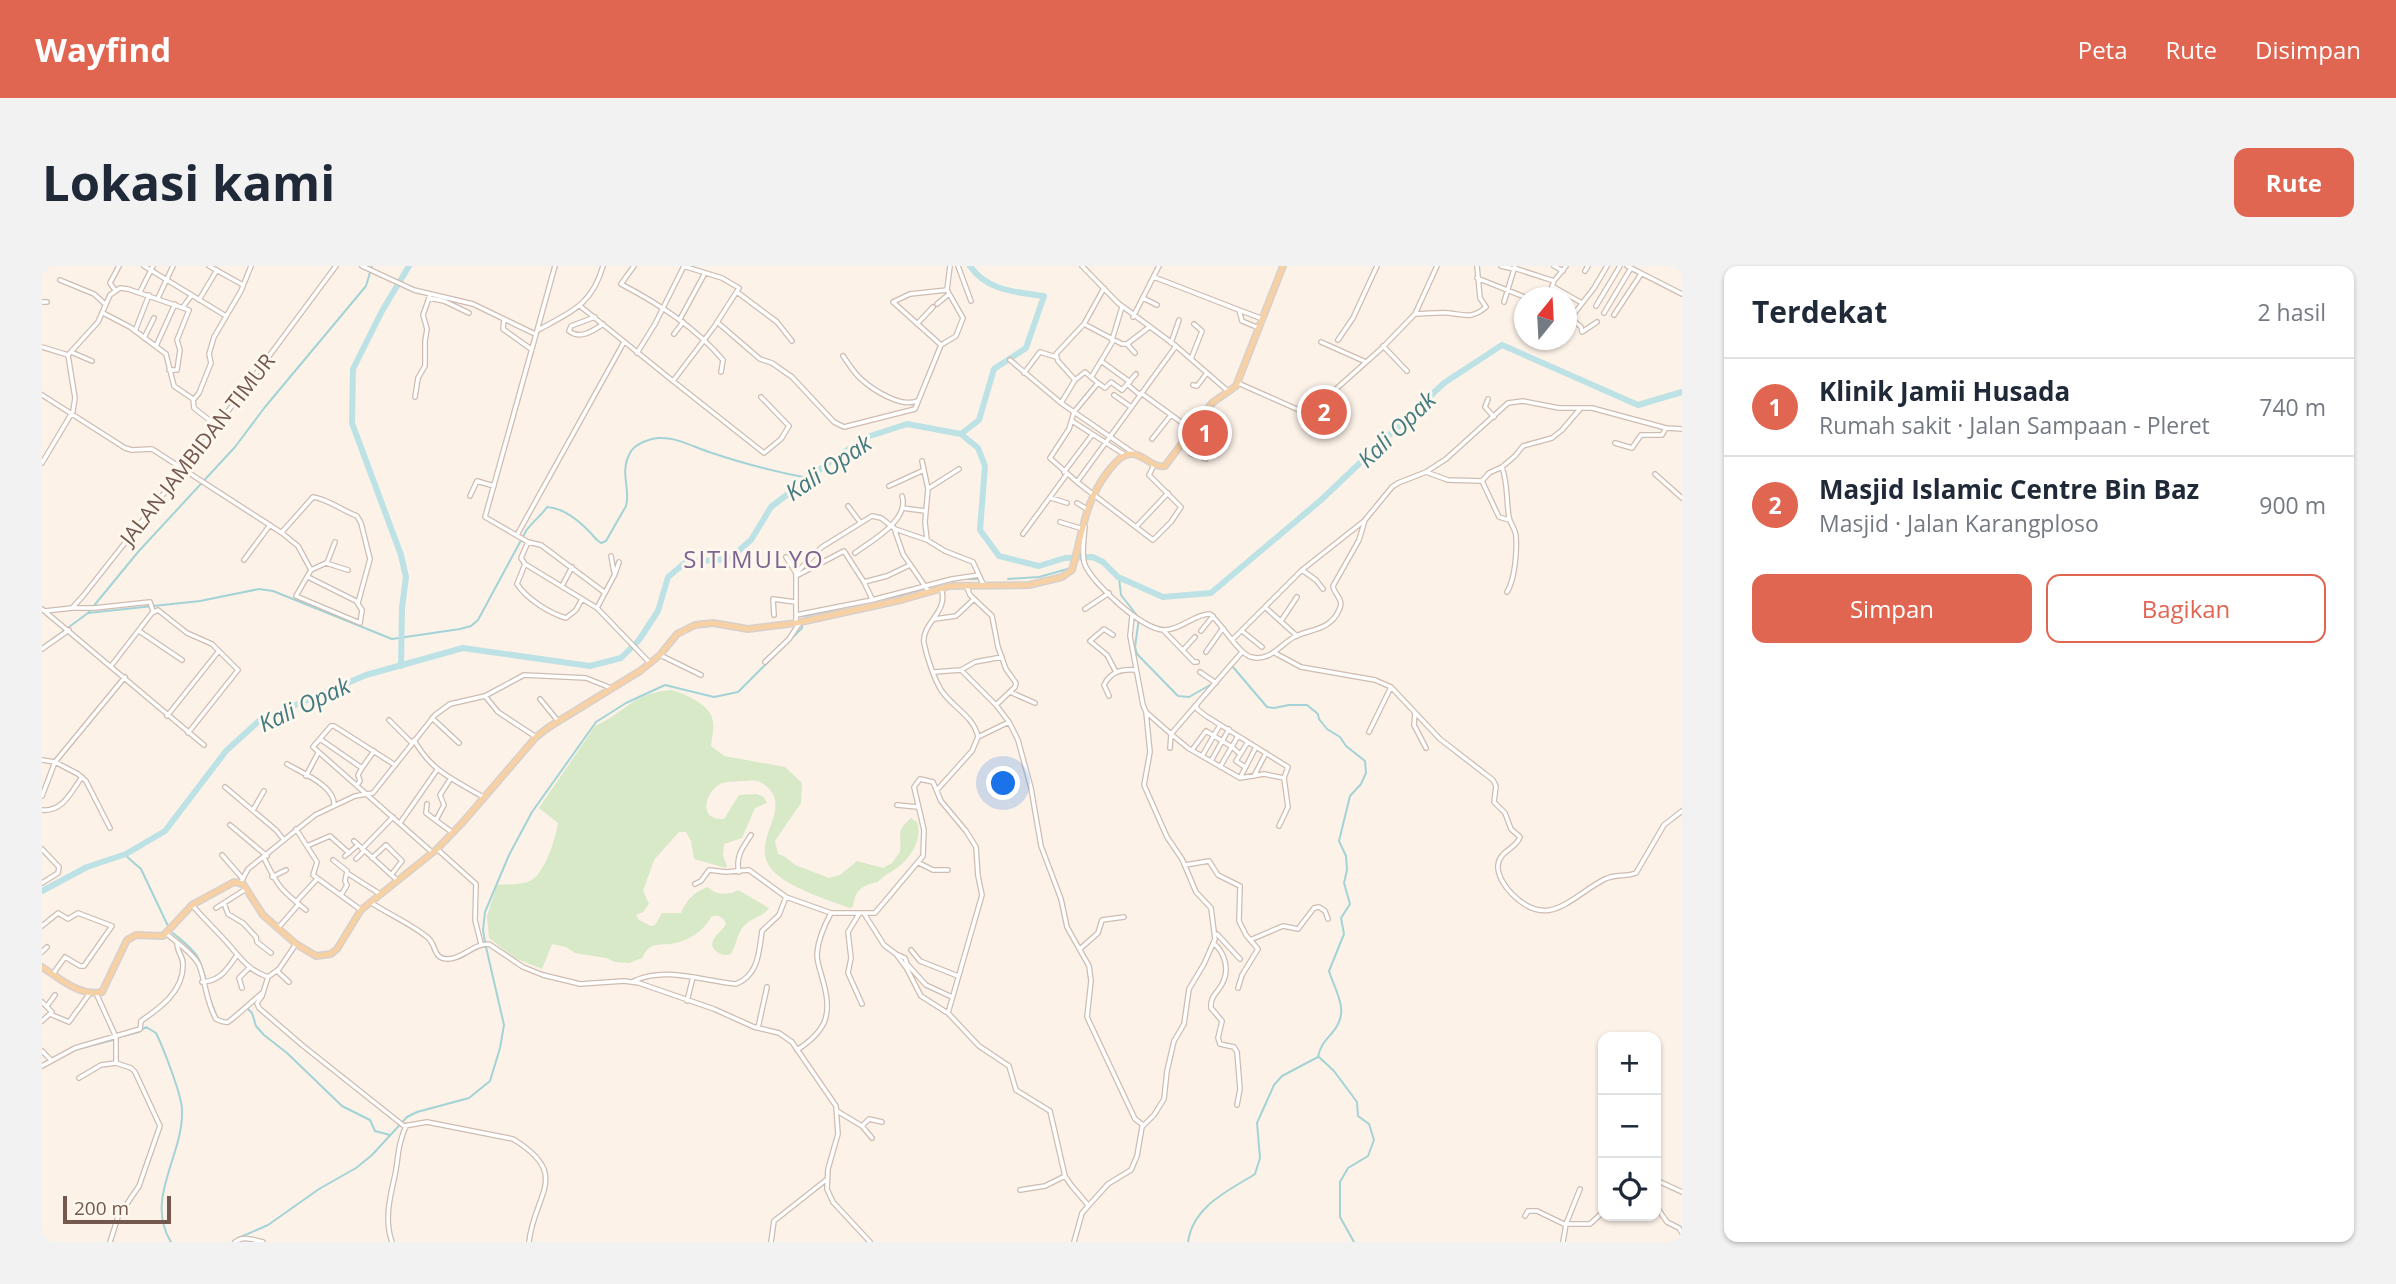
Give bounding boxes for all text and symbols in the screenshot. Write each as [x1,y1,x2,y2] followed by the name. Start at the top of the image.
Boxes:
[35,27,171,72] text: Wayfind
[2078,33,2128,66] text: Peta
[2166,33,2217,66] text: Rute
[2255,33,2361,66] text: Disimpan
[2234,148,2354,217] button: Rute
[42,149,335,215] text: Lokasi kami
[1514,287,1577,350] north arrow
[1752,291,1887,332] text: Terdekat
[2257,296,2326,328] text: 2 hasil
[112,347,281,552] street label: JALAN JAMBIDAN TIMUR
[1819,373,2070,409] text: Klinik Jamii Husada
[1350,383,1443,474] water label: Kali Opak
[1301,386,1347,438] pin: 2
[1768,391,1782,423] text: 1
[2259,391,2326,423] text: 740 m
[1182,407,1228,459] pin: 1
[1819,409,2210,441] text: Rumah sakit · Jalan Sampaan - Pleret
[779,426,878,508] water label: Kali Opak
[1819,471,2199,507] text: Masjid Islamic Centre Bin Baz
[1768,489,1782,521] text: 2
[2259,489,2326,521] text: 900 m
[1819,507,2099,539] text: Masjid · Jalan Karangploso
[683,542,825,575] district label: SITIMULYO
[1752,574,2032,643] button: Simpan
[2046,574,2326,643] button: Bagikan
[253,669,356,739] water label: Kali Opak
[986,766,1020,800] your location
[1598,1032,1661,1221] map controls
[1598,1032,1661,1095] button: +
[1598,1095,1661,1158] button: −
[1598,1158,1661,1221] button: locate
[63,1193,172,1225] scale bar
[74,1195,129,1221] text: 200 m

